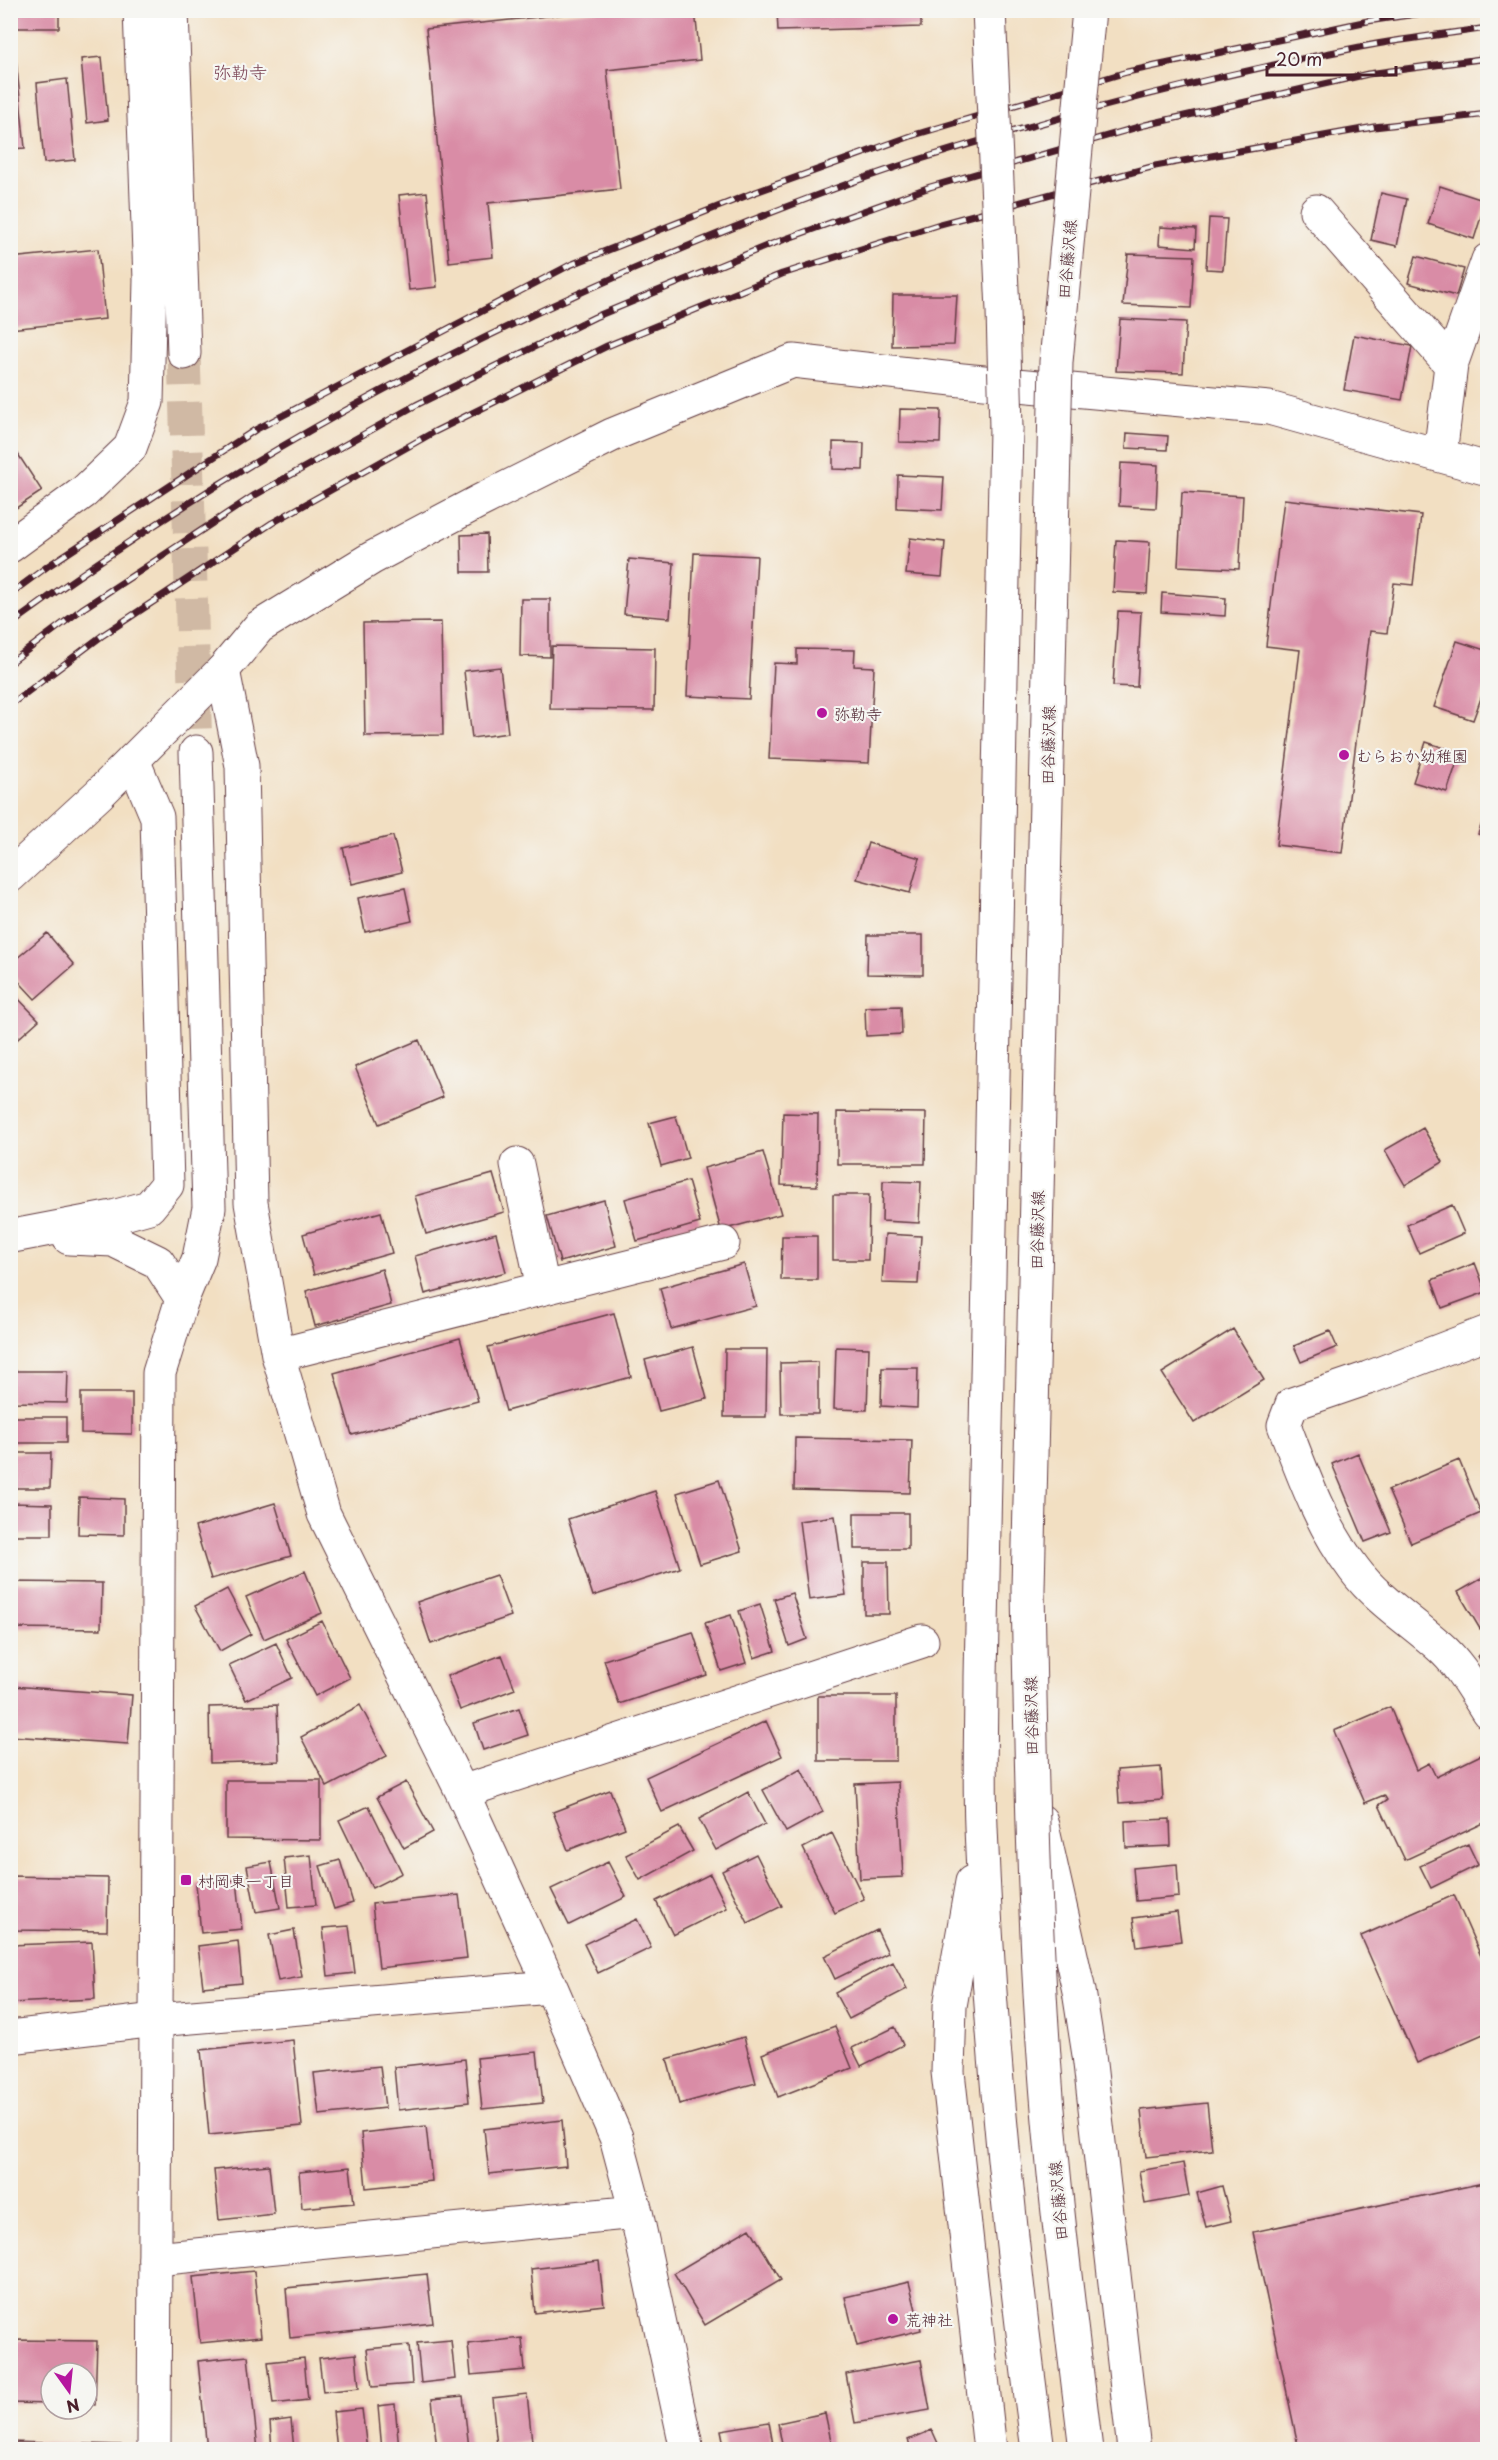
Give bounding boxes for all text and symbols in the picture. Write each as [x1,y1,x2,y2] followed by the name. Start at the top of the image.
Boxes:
[1267,39,1396,77] scale bar
[1276,45,1322,72] text: 20 m
[213,58,267,85] district label: 弥勒寺
[1051,218,1081,300] street label: 田谷藤沢線
[834,701,882,725] place label: 弥勒寺
[1034,705,1060,785] street label: 田谷藤沢線
[815,706,829,720] marker: 弥勒寺
[1356,743,1468,767] place label: むらおか幼稚園
[1337,748,1351,762] marker: むらおか幼稚園
[1023,1190,1049,1270] street label: 田谷藤沢線
[1017,1676,1043,1756] street label: 田谷藤沢線
[198,1868,294,1892] place label: 村岡東一丁目
[179,1873,193,1887] marker: 村岡東一丁目
[1042,2160,1072,2242] street label: 田谷藤沢線
[905,2307,953,2331] place label: 荒神社
[886,2312,900,2326] marker: 荒神社
[39,2361,99,2421] north arrow
[64,2393,82,2420] text: N

